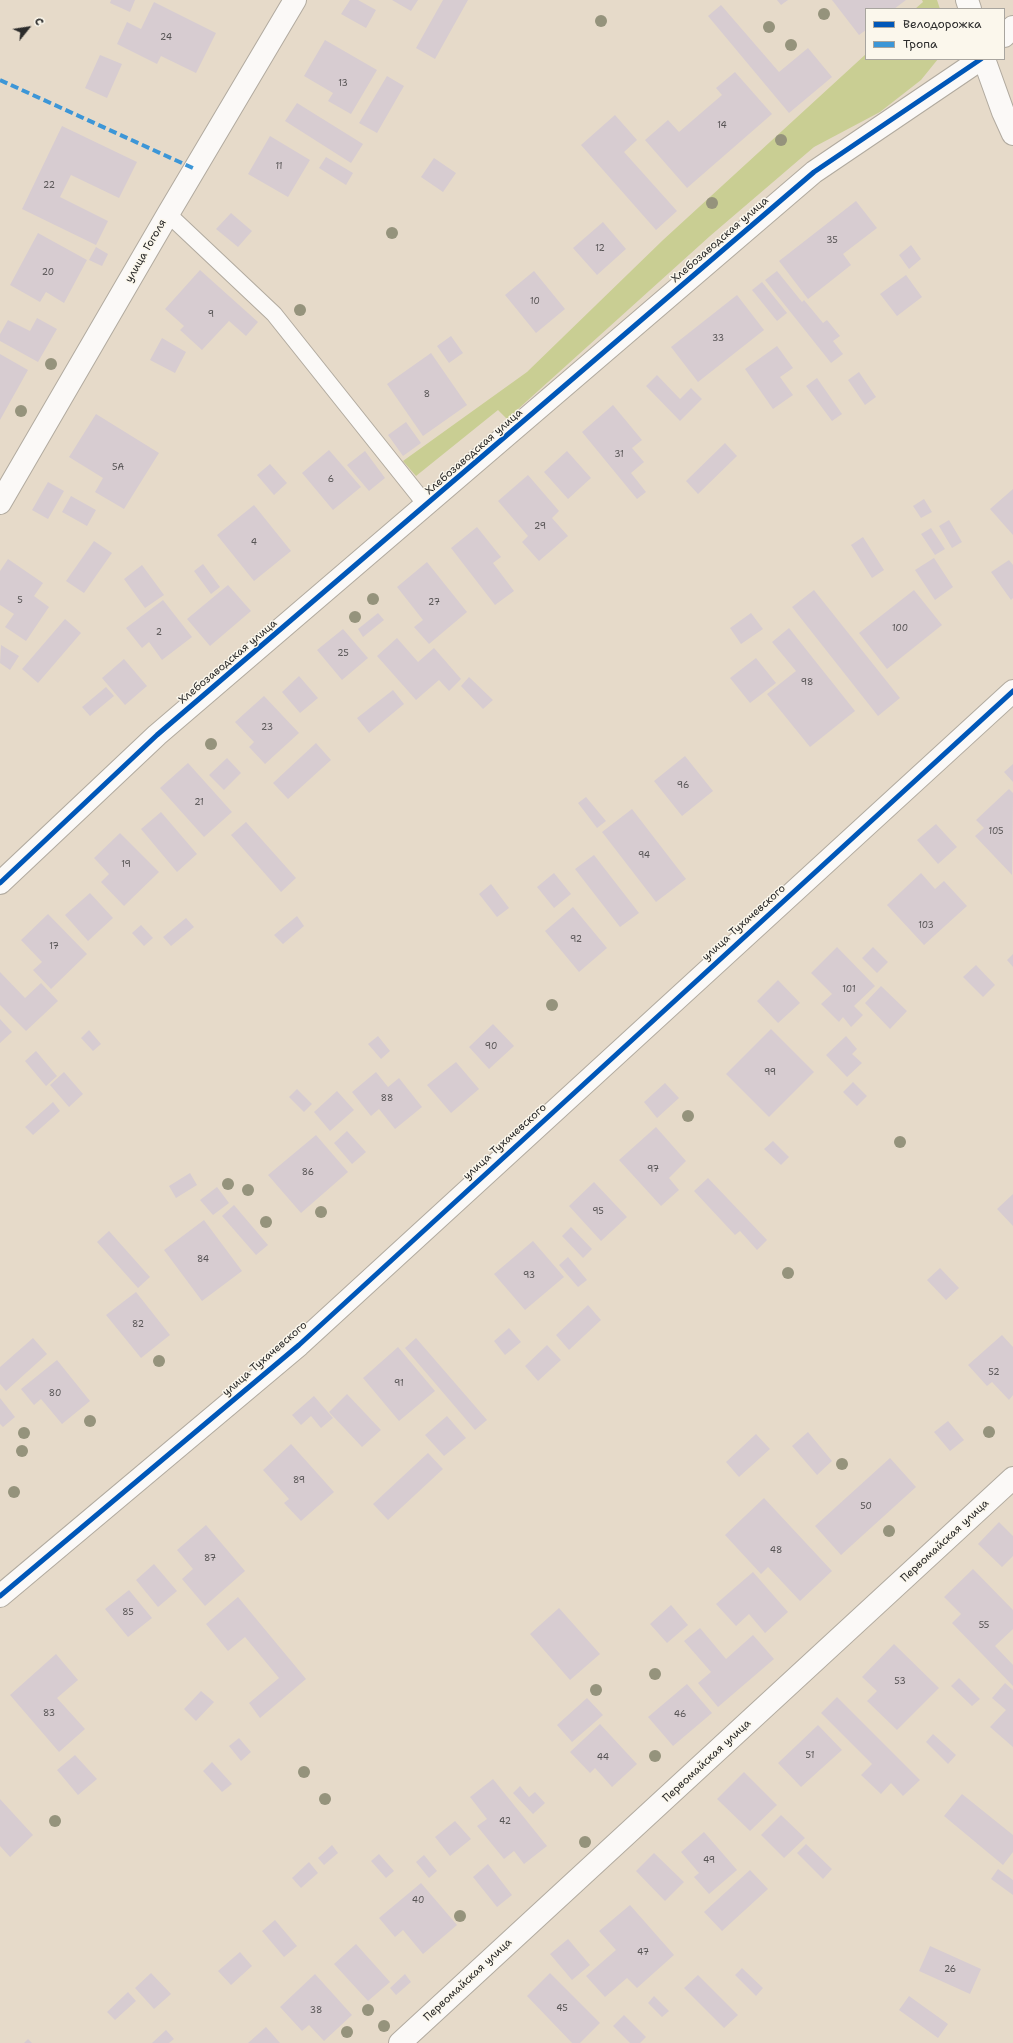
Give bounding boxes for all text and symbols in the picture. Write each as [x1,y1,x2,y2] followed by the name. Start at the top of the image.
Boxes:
[8,8,48,48] north arrow
[865,8,1005,60] legend
[31,15,47,28] text: С
[903,16,981,32] text: Велодорожка
[160,33,172,43] house number: 24
[903,36,937,52] text: Тропа
[338,79,348,89] house number: 13
[717,121,727,131] house number: 14
[275,162,283,172] house number: 11
[43,181,55,191] house number: 22
[669,194,771,286] street label: Хлебозаводская улица
[123,217,169,285] street label: улица Гоголя
[826,236,838,246] house number: 35
[595,244,605,254] house number: 12
[42,268,54,278] house number: 20
[530,297,540,307] house number: 10
[208,310,214,320] house number: 9
[712,334,724,344] house number: 33
[424,390,430,400] house number: 8
[423,406,525,498] street label: Хлебозаводская улица
[614,450,624,460] house number: 31
[112,463,124,473] house number: 5А
[328,475,334,485] house number: 6
[534,522,546,532] house number: 29
[251,538,257,548] house number: 4
[17,596,23,606] house number: 5
[428,598,440,608] house number: 27
[176,617,280,707] street label: Хлебозаводская улица
[892,624,908,634] house number: 100
[156,628,162,638] house number: 2
[337,649,349,659] house number: 25
[801,678,813,688] house number: 98
[261,723,273,733] house number: 23
[677,781,689,791] house number: 96
[194,798,204,808] house number: 21
[988,827,1004,837] house number: 105
[638,851,650,861] house number: 94
[121,860,131,870] house number: 19
[700,882,788,964] street label: улица Тухачевского
[918,921,934,931] house number: 103
[570,935,582,945] house number: 92
[49,942,59,952] house number: 17
[842,985,856,995] house number: 101
[485,1042,497,1052] house number: 90
[764,1068,776,1078] house number: 99
[381,1094,393,1104] house number: 88
[461,1101,549,1183] street label: улица Тухачевского
[647,1165,659,1175] house number: 97
[302,1168,314,1178] house number: 86
[592,1207,604,1217] house number: 95
[197,1255,209,1265] house number: 84
[523,1271,535,1281] house number: 93
[220,1319,310,1399] street label: улица Тухачевского
[132,1320,144,1330] house number: 82
[988,1368,1000,1378] house number: 52
[394,1379,404,1389] house number: 91
[49,1389,61,1399] house number: 80
[293,1476,305,1486] house number: 89
[898,1497,992,1585] street label: Первомайская улица
[860,1502,872,1512] house number: 50
[770,1546,782,1556] house number: 48
[204,1554,216,1564] house number: 87
[122,1608,134,1618] house number: 85
[979,1621,989,1631] house number: 55
[894,1677,906,1687] house number: 53
[43,1709,55,1719] house number: 83
[674,1710,686,1720] house number: 46
[660,1717,754,1805] street label: Первомайская улица
[806,1751,814,1761] house number: 51
[597,1753,609,1763] house number: 44
[499,1817,511,1827] house number: 42
[703,1856,715,1866] house number: 49
[412,1896,424,1906] house number: 40
[421,1936,515,2024] street label: Первомайская улица
[637,1948,649,1958] house number: 47
[944,1965,956,1975] house number: 26
[556,2004,568,2014] house number: 45
[310,2006,322,2016] house number: 38

